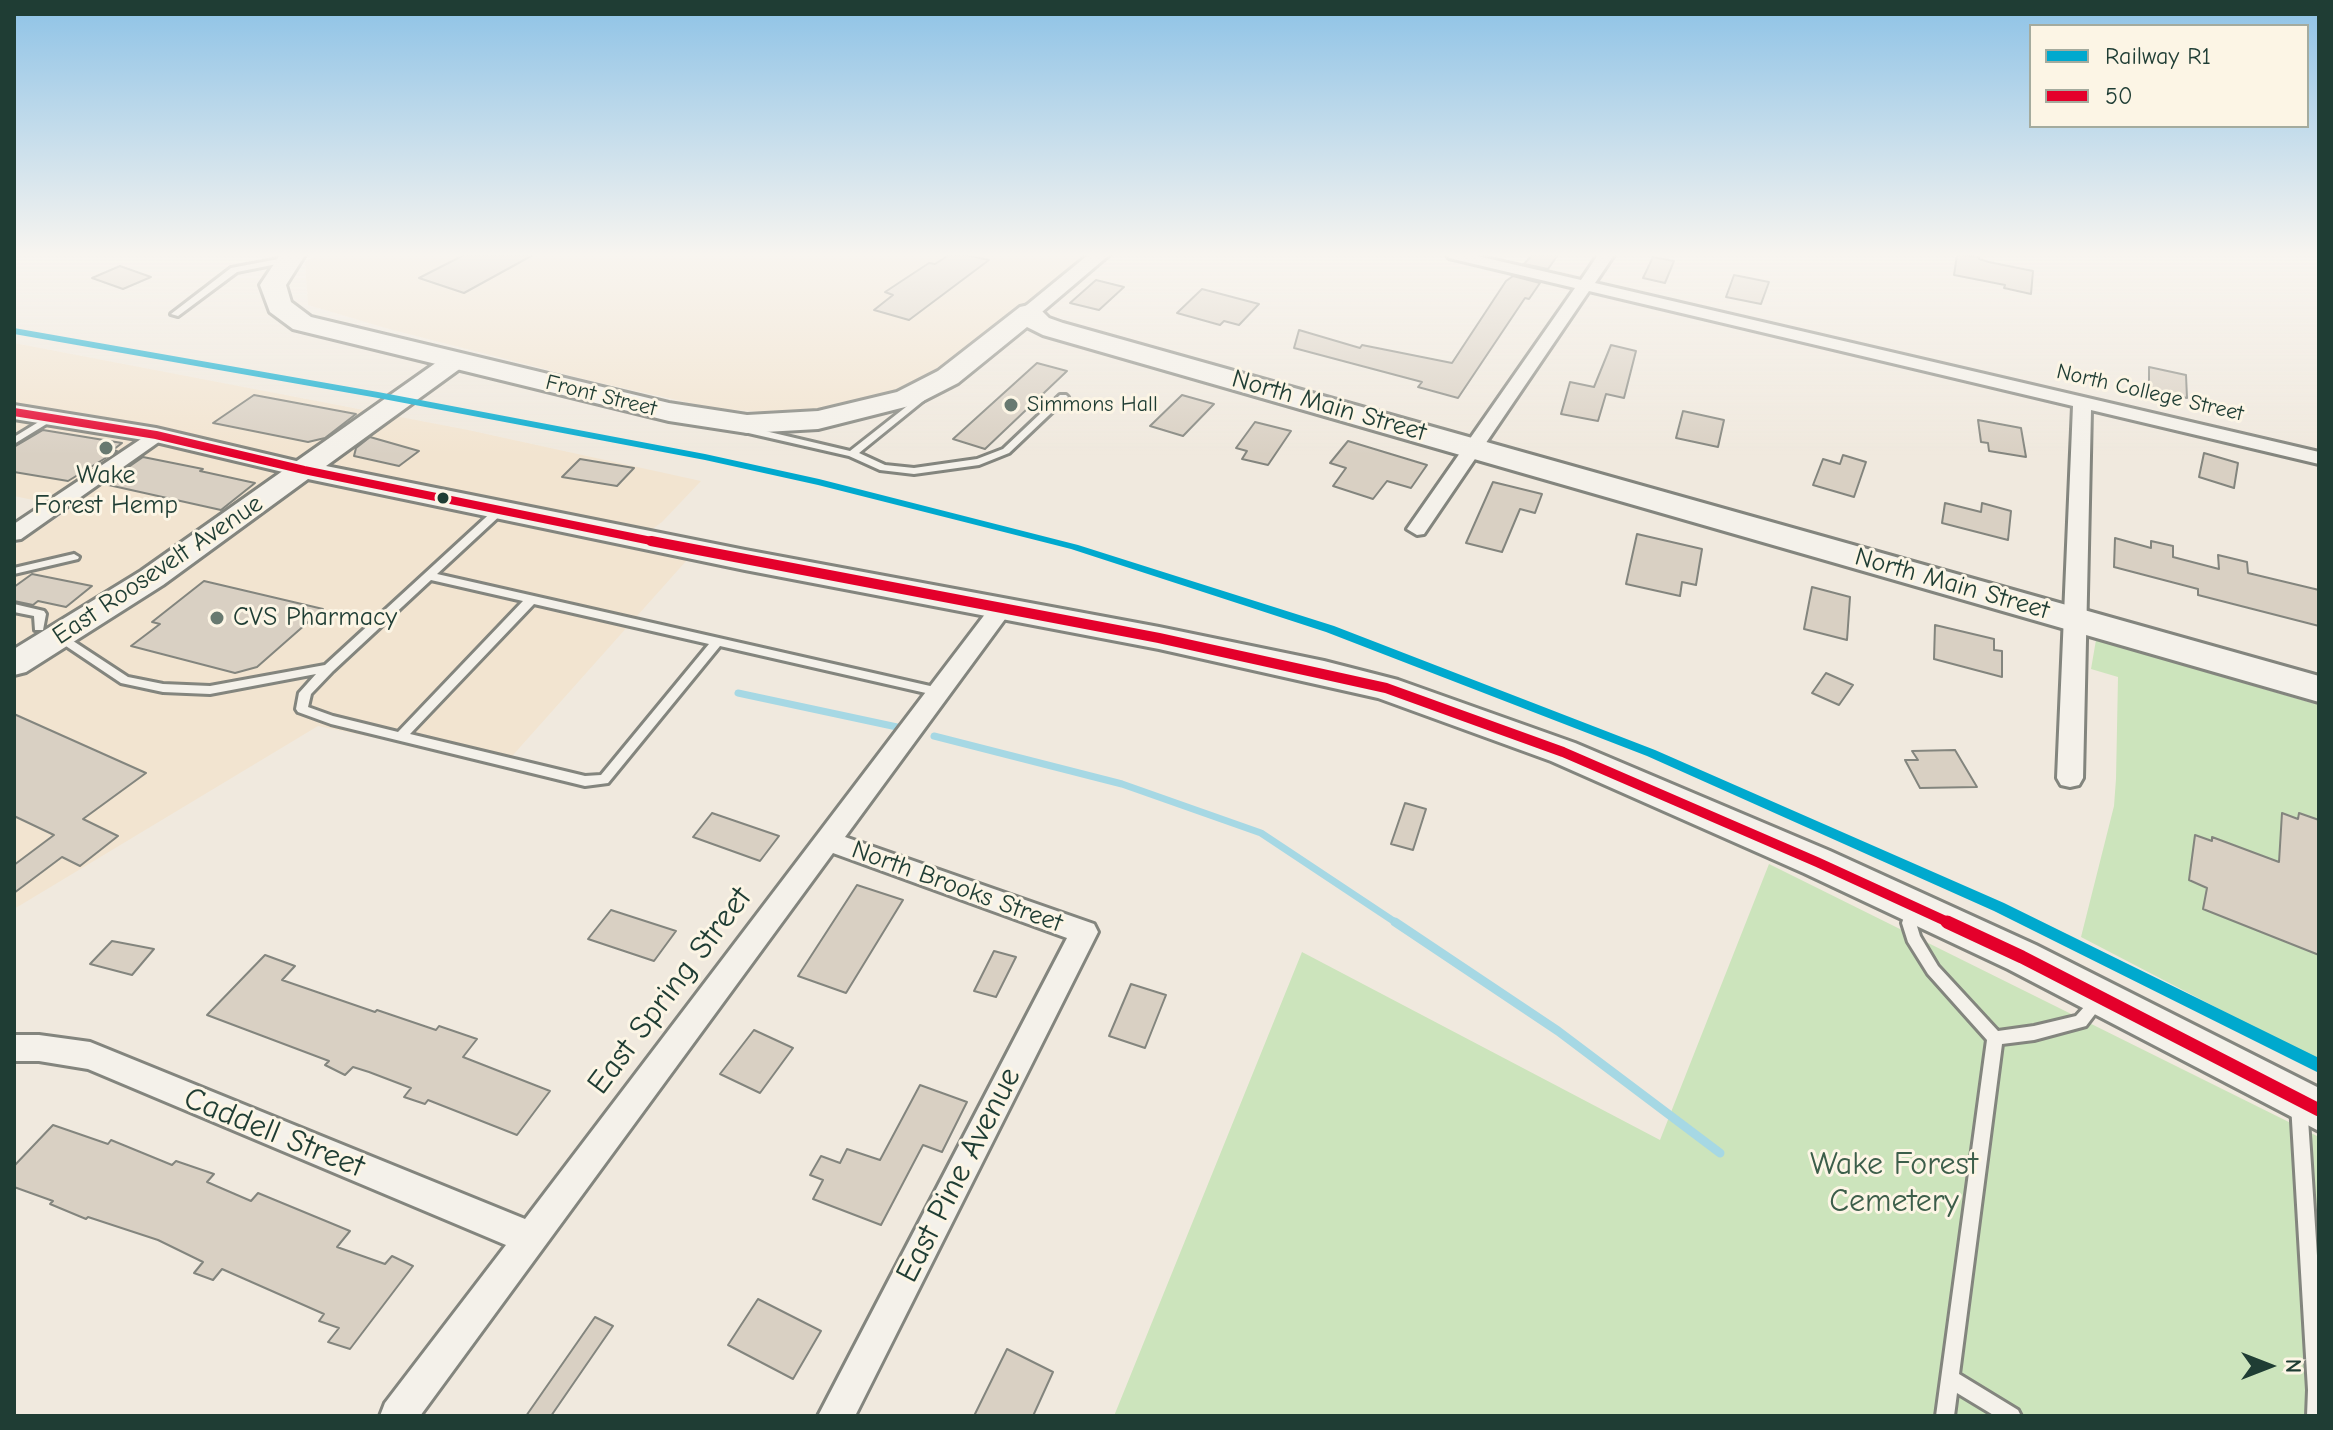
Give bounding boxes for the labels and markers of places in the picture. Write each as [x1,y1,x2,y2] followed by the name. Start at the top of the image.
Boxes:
[1027,392,1158,418] place label: Simmons Hall
[1002,396,1020,414] marker: Simmons Hall
[97,439,115,457] marker: Wake Forest Hemp
[34,460,178,522] place label: Wake Forest Hemp
[435,490,451,506] unlabelled marker
[233,602,397,634] place label: CVS Pharmacy
[208,609,226,627] marker: CVS Pharmacy

